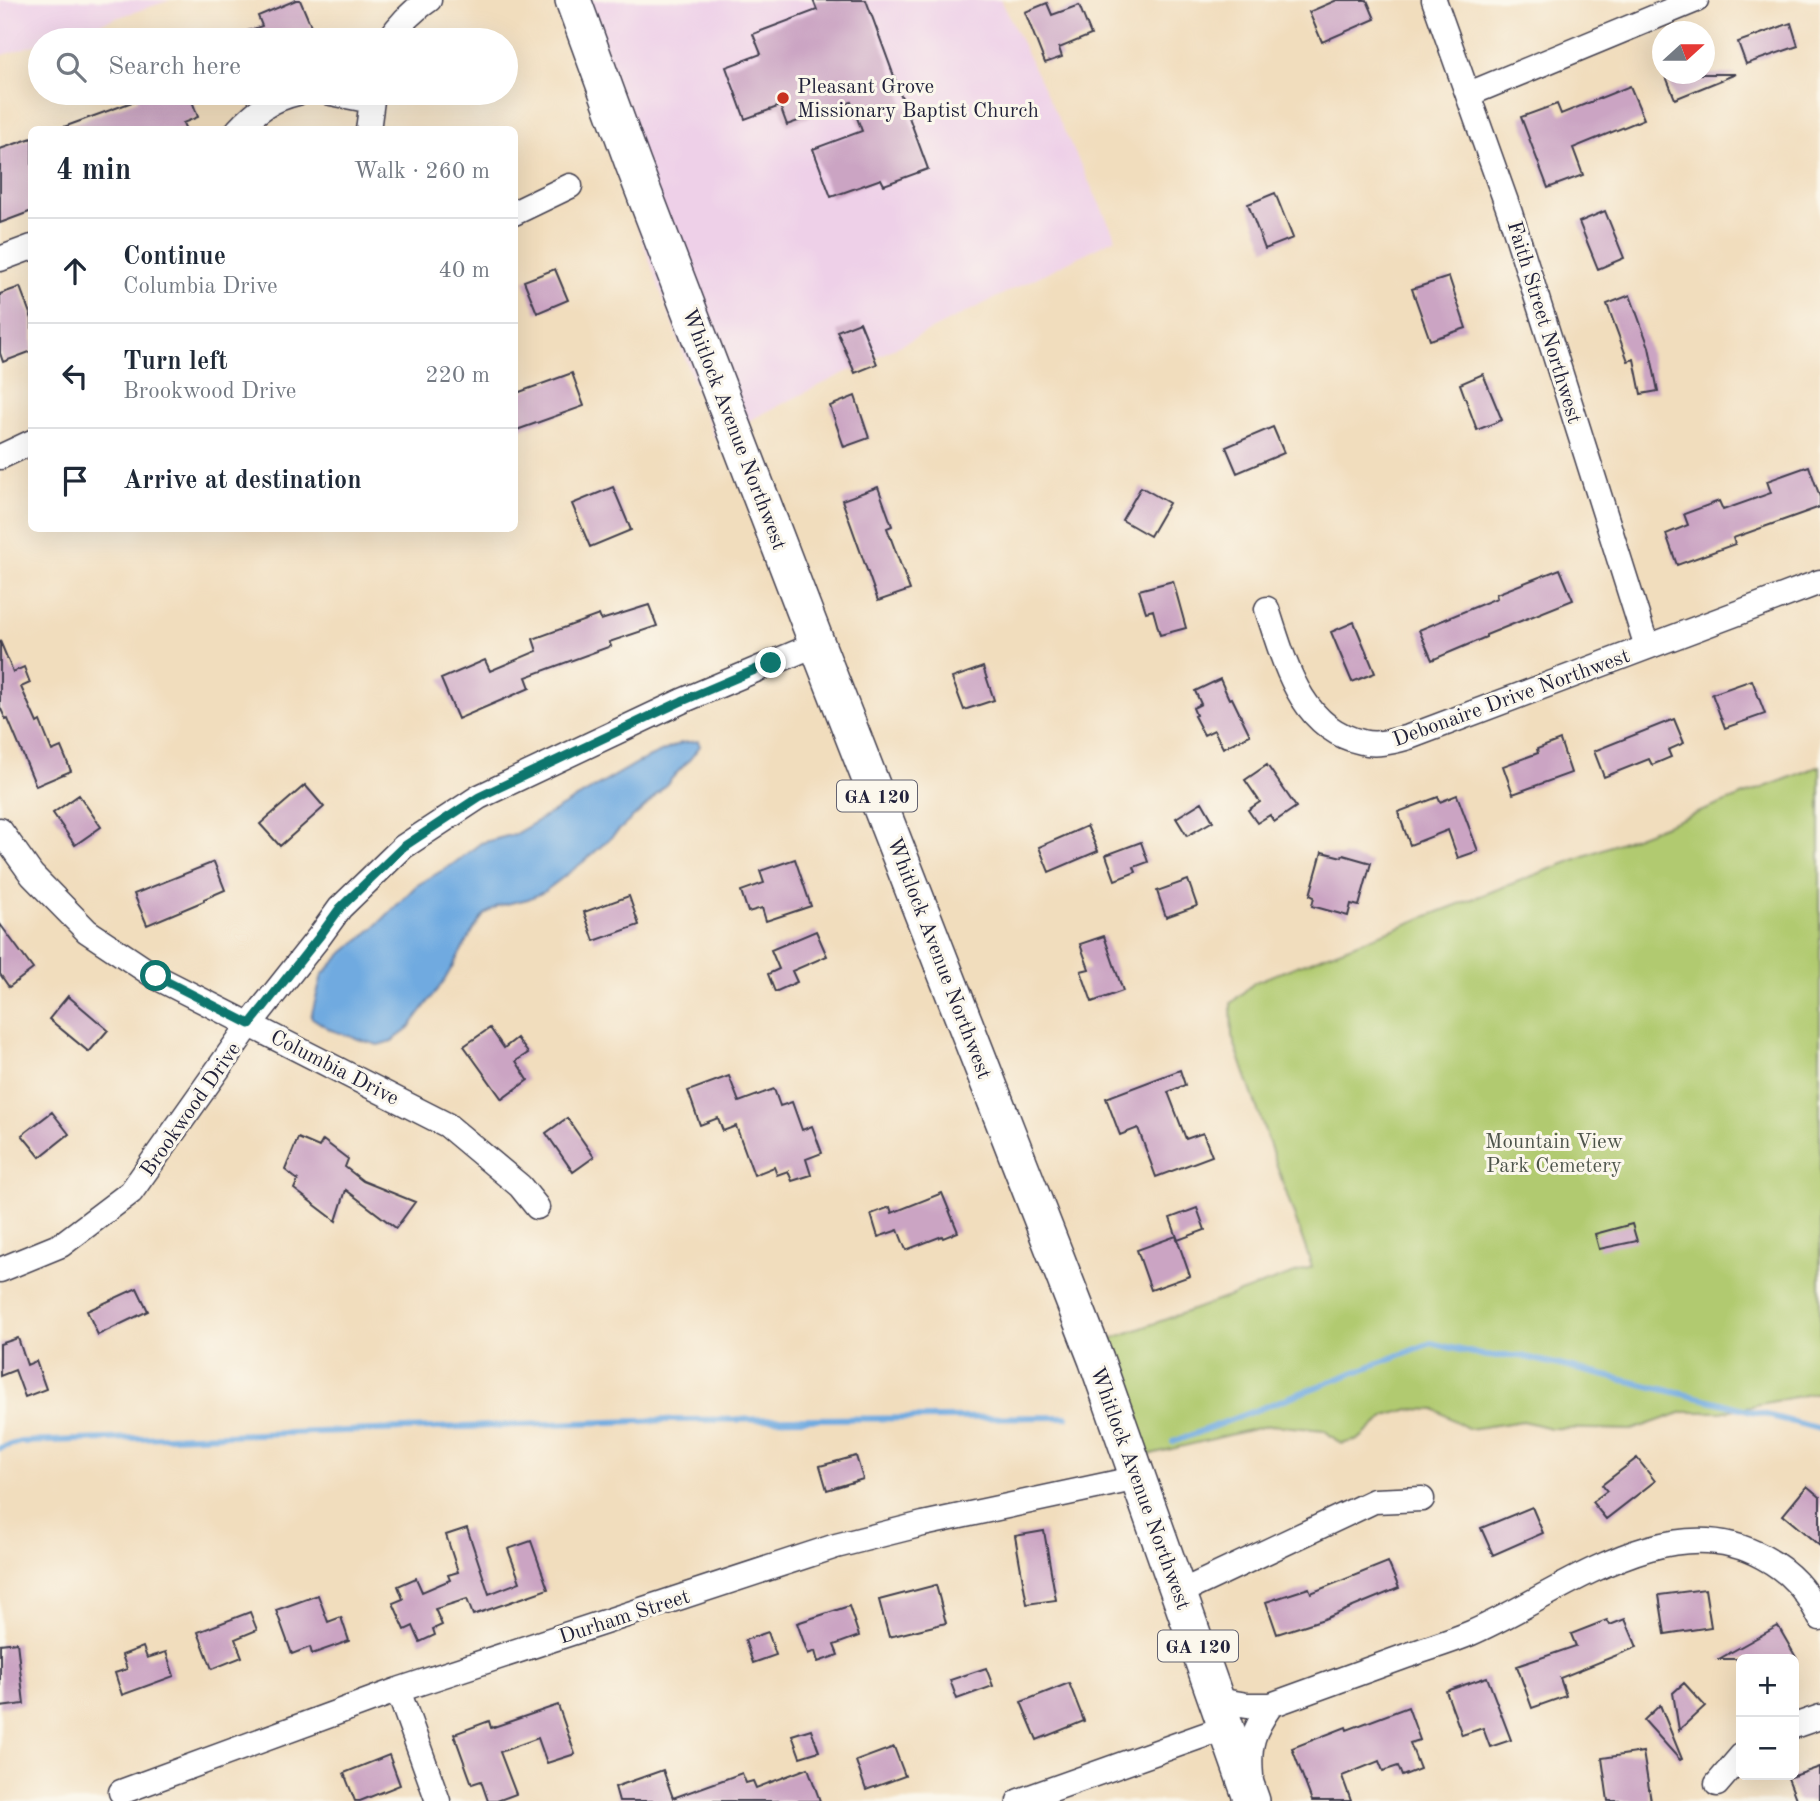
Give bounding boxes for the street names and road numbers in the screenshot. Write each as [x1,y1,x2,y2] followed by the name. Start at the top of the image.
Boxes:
[1503,219,1584,426] street label: Faith Street Northwest
[678,306,789,553] street label: Whitlock Avenue Northwest
[1390,646,1633,751] street label: Debonaire Drive Northwest
[837,780,917,811] road number: GA 120
[883,835,994,1082] street label: Whitlock Avenue Northwest
[267,1027,402,1110] street label: Columbia Drive
[137,1039,245,1181] street label: Brookwood Drive
[1086,1364,1193,1613] street label: Whitlock Avenue Northwest
[556,1586,692,1648] street label: Durham Street
[1158,1630,1238,1662] road number: GA 120

